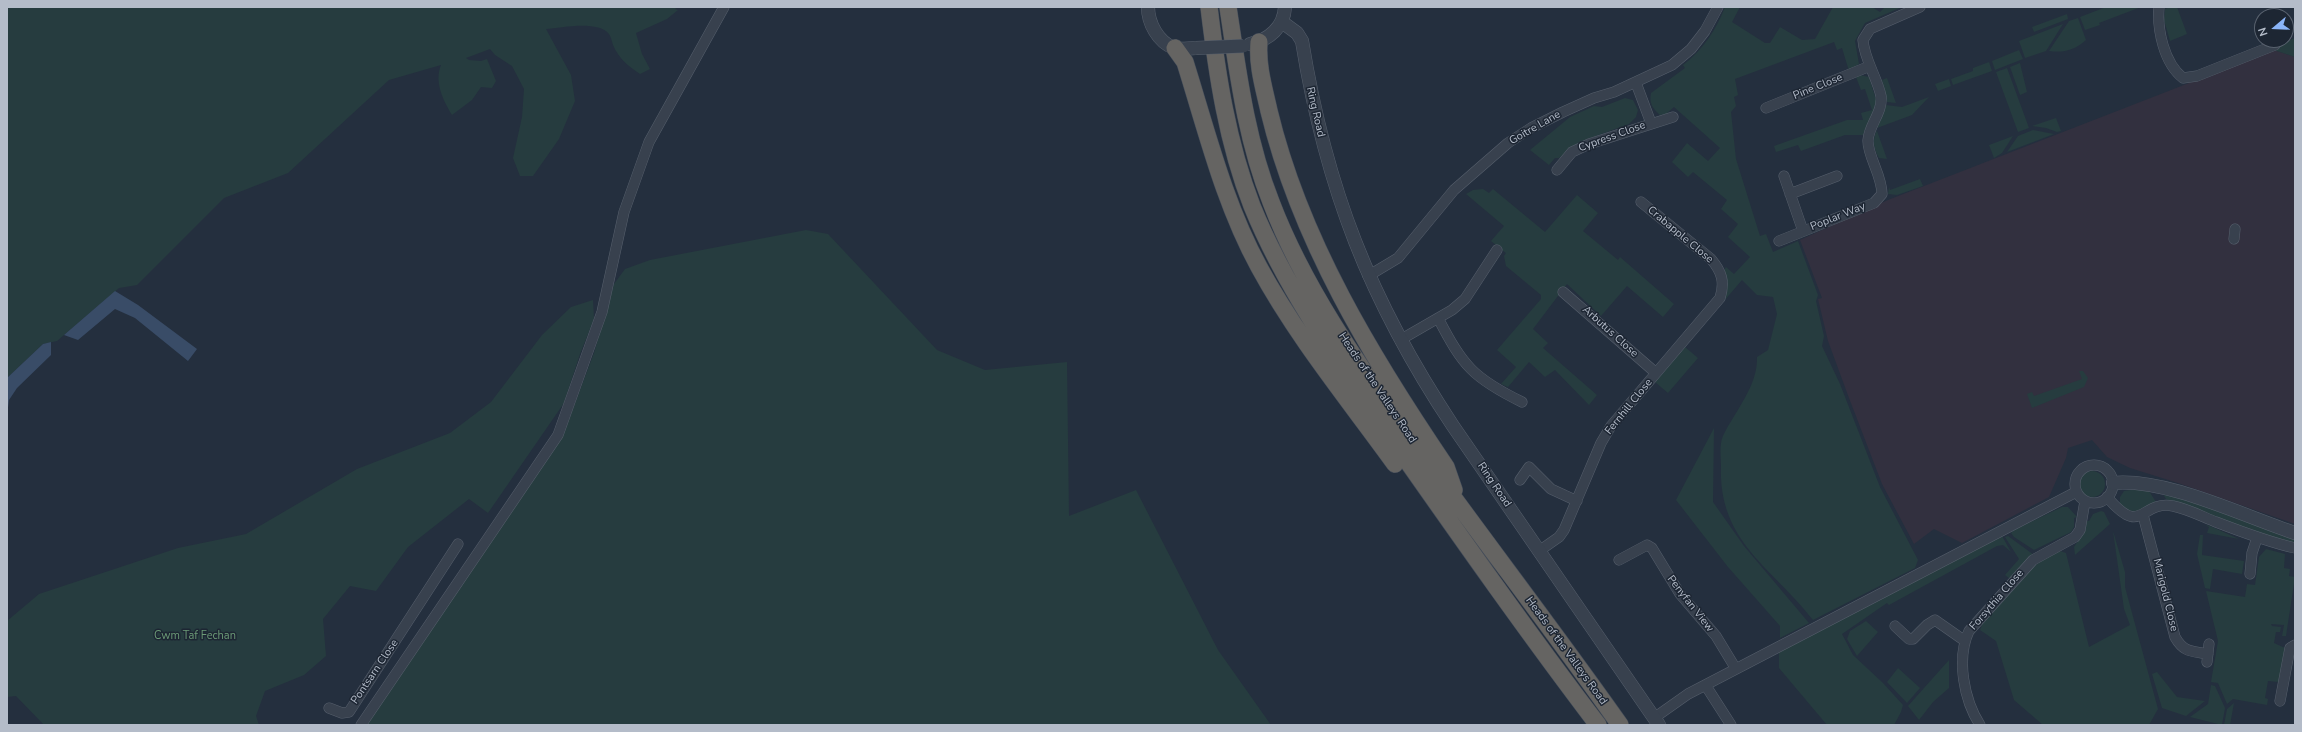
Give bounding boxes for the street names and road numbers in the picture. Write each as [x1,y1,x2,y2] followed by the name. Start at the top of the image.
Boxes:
[1791,71,1845,103] street label: Pine Close
[1303,86,1327,138] street label: Ring Road
[1507,108,1563,148] street label: Goitre Lane
[1577,119,1647,155] street label: Cypress Close
[1809,200,1867,234] street label: Poplar Way
[1644,204,1716,266] street label: Crabapple Close
[1579,303,1641,361] street label: Arbutus Close
[1335,330,1419,446] street label: Heads of the Valleys Road
[1603,376,1655,438] street label: Fernhill Close
[1474,460,1514,510] street label: Ring Road
[2150,557,2180,633] street label: Marigold Close
[1967,567,2027,633] street label: Forsythia Close
[1664,573,1716,635] street label: Penyfan View
[1522,594,1610,708] street label: Heads of the Valleys Road
[349,637,401,707] street label: Pontsarn Close

